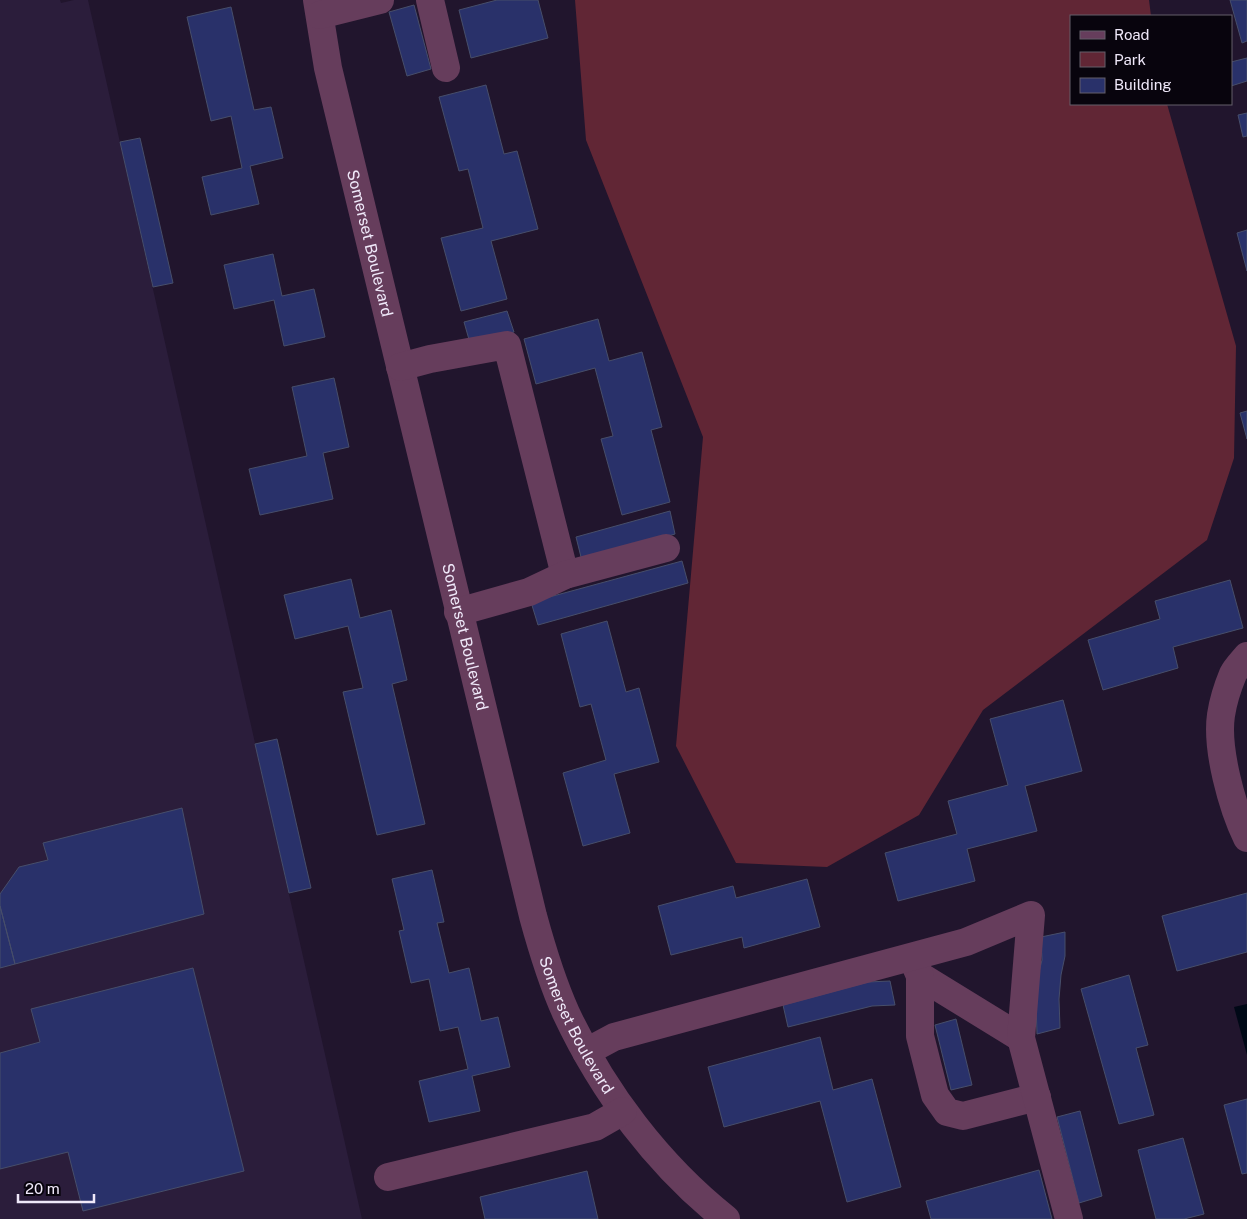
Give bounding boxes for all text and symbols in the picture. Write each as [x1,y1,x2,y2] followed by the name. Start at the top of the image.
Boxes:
[1070,15,1232,105] legend
[1114,26,1150,43] text: Road
[1114,51,1146,68] text: Park
[1114,76,1172,93] text: Building
[343,168,397,319] street label: Somerset Boulevard
[438,561,492,712] street label: Somerset Boulevard
[535,954,618,1097] street label: Somerset Boulevard
[18,1172,94,1204] scale bar
[25,1180,60,1197] text: 20 m

